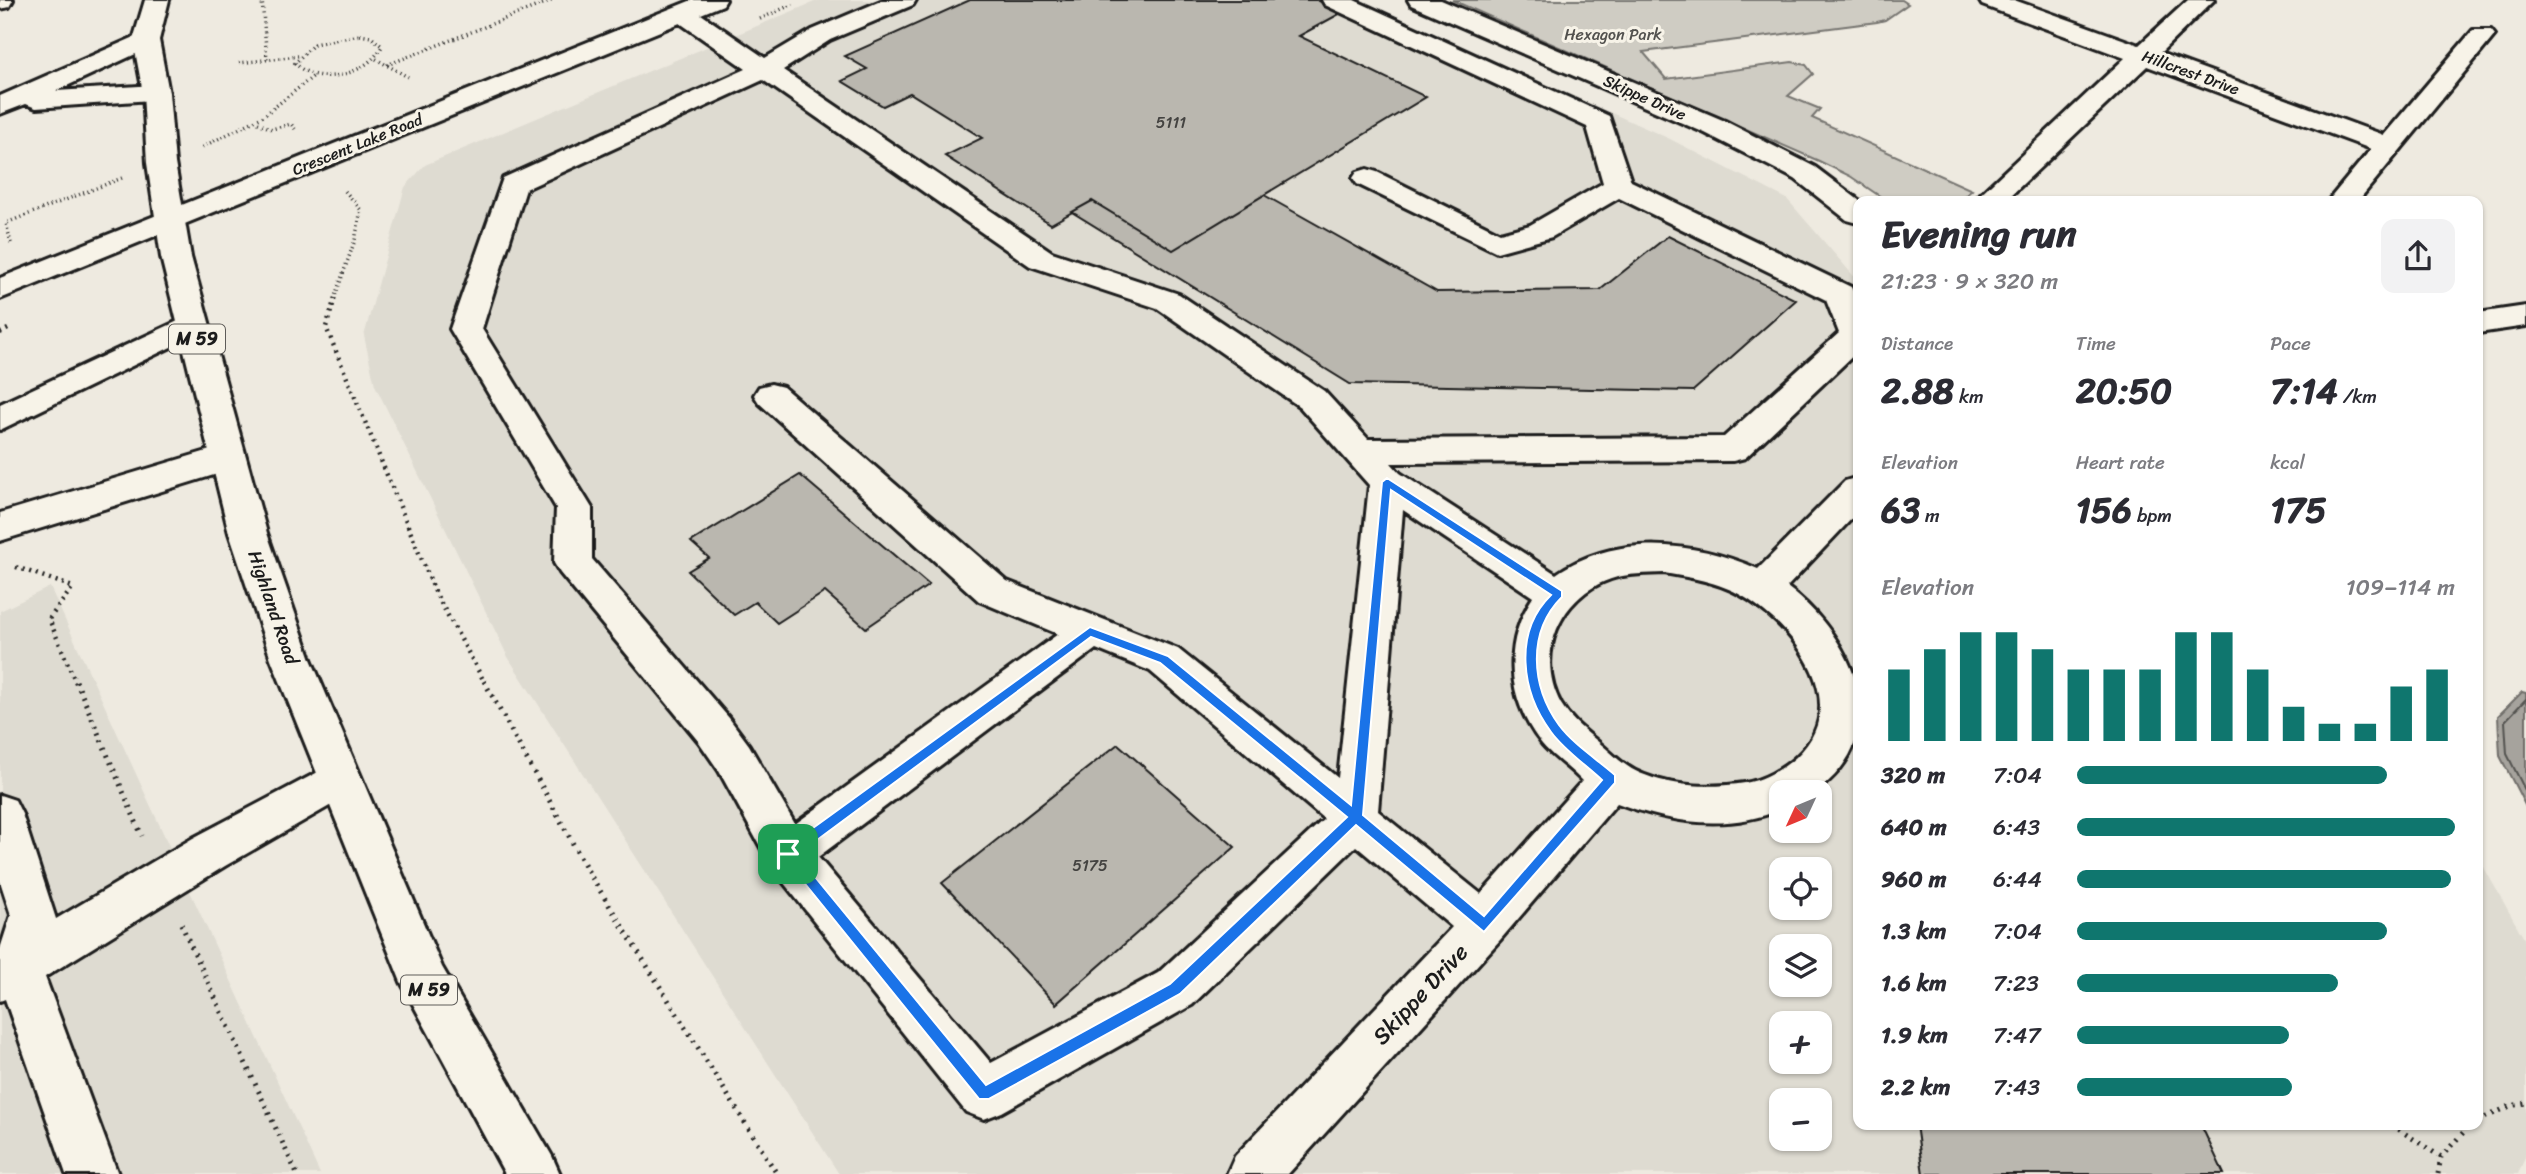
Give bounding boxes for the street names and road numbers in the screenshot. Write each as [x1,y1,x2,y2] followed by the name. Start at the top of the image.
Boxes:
[2138,41,2244,104] street label: Hillcrest Drive
[1598,66,1691,129] street label: Skippe Drive
[287,104,428,184] street label: Crescent Lake Road
[169,324,225,354] road number: M 59
[239,546,309,671] street label: Highland Road
[1362,934,1479,1055] street label: Skippe Drive
[401,975,457,1004] road number: M 59

